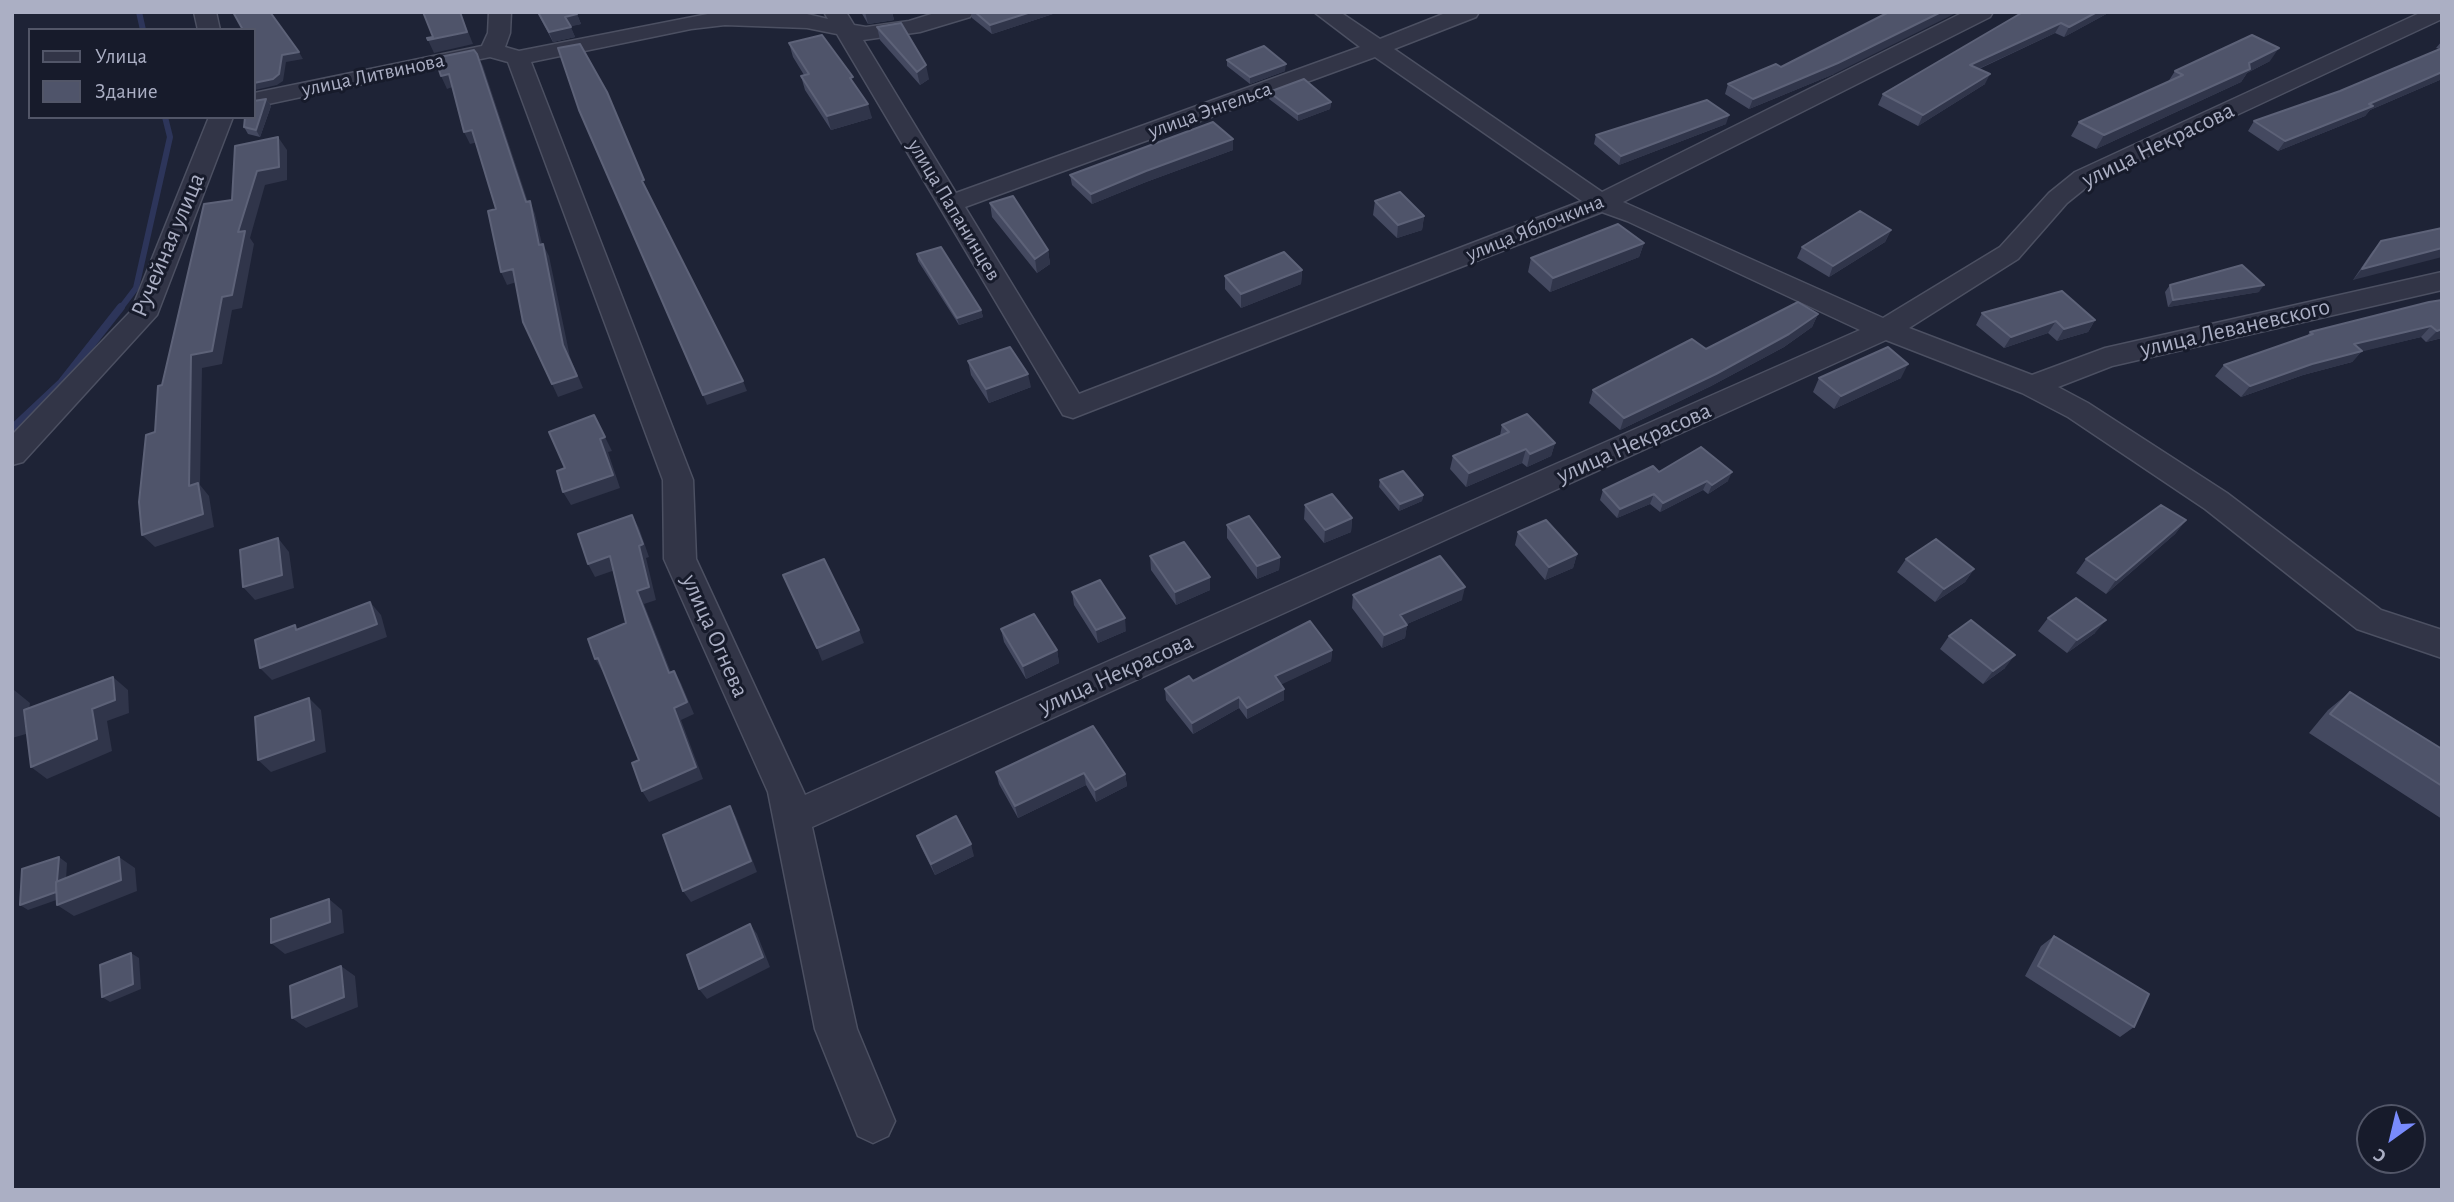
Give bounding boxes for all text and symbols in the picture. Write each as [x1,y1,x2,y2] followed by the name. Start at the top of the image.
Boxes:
[28,28,256,119] legend
[95,46,147,67] text: Улица
[299,48,447,102] street label: улица Литвинова
[1145,76,1275,144] street label: улица Энгельса
[95,81,158,102] text: Здание
[2077,96,2239,194] street label: улица Некрасова
[902,135,1006,285] street label: улица Папанинцев
[125,169,211,321] street label: Ручейная улица
[1462,189,1608,267] street label: улица Яблочкина
[2137,292,2333,364] street label: улица Леваневского
[1552,396,1716,490] street label: улица Некрасова
[675,570,755,702] street label: улица Огнева
[1034,627,1198,721] street label: улица Некрасова
[2356,1104,2426,1174] north arrow
[2370,1144,2390,1166] text: С

